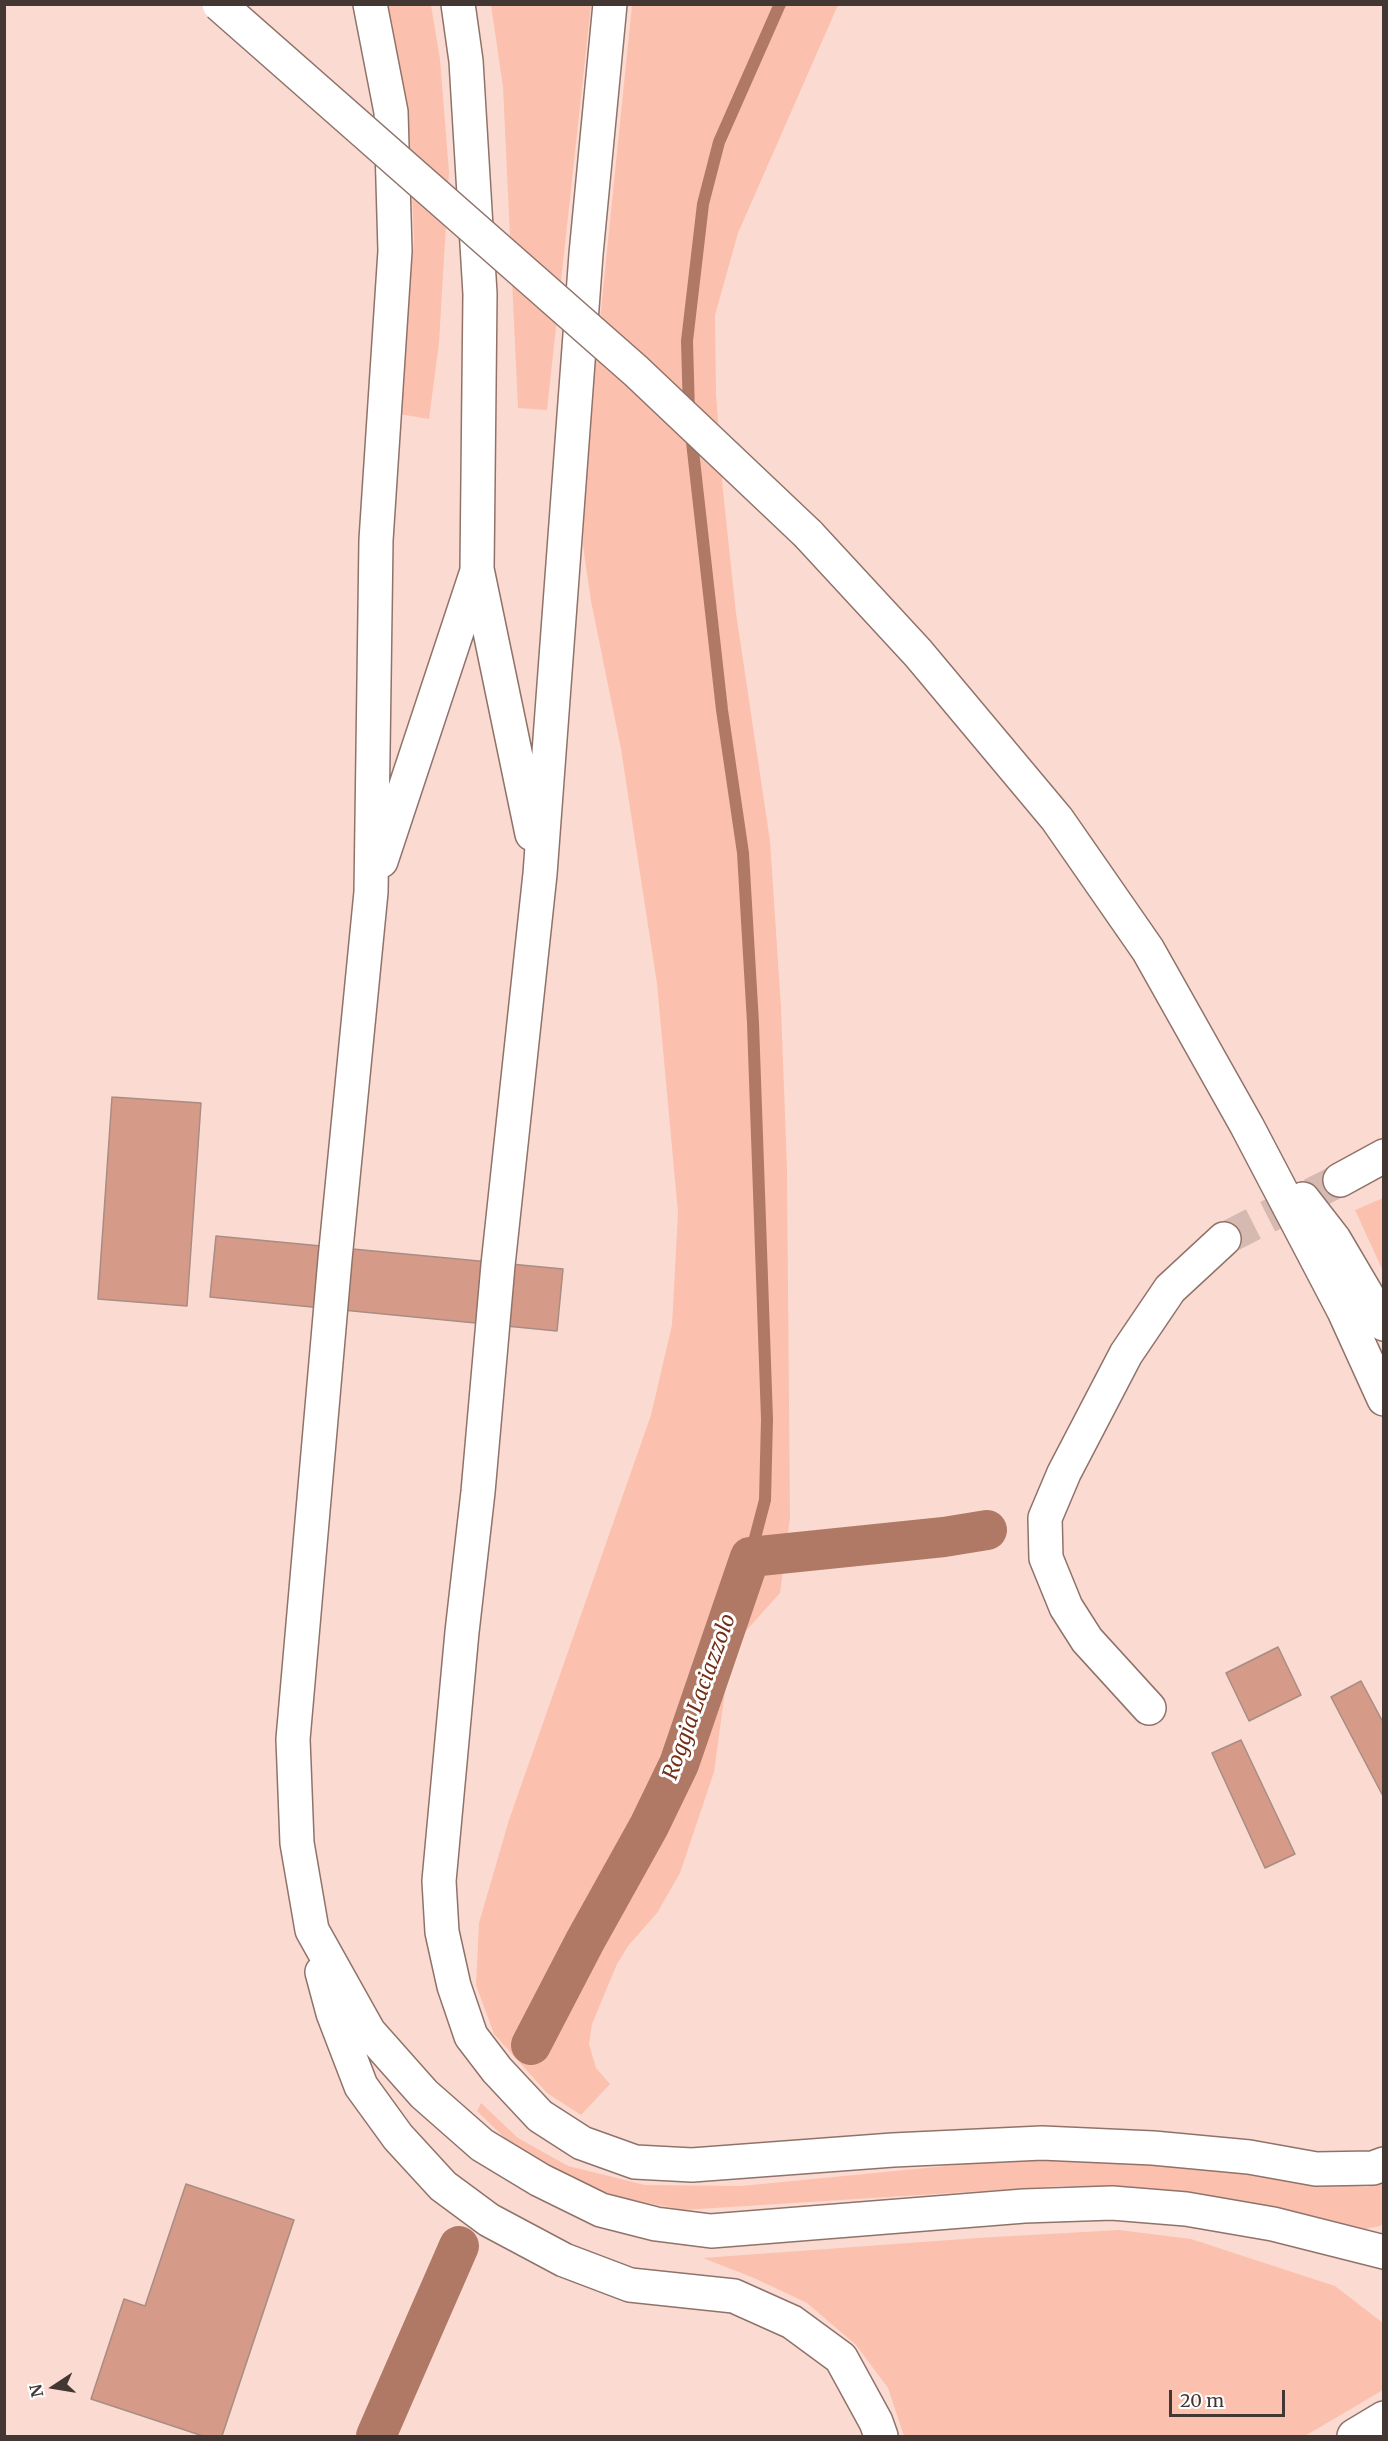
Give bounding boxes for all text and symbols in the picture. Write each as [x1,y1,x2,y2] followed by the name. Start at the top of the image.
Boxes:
[658,1611,742,1783] water label: Roggia Laciazzolo
[24,2357,84,2417] north arrow
[1172,2378,1288,2416] scale bar
[25,2382,47,2399] text: N
[1180,2389,1224,2412] text: 20 m

